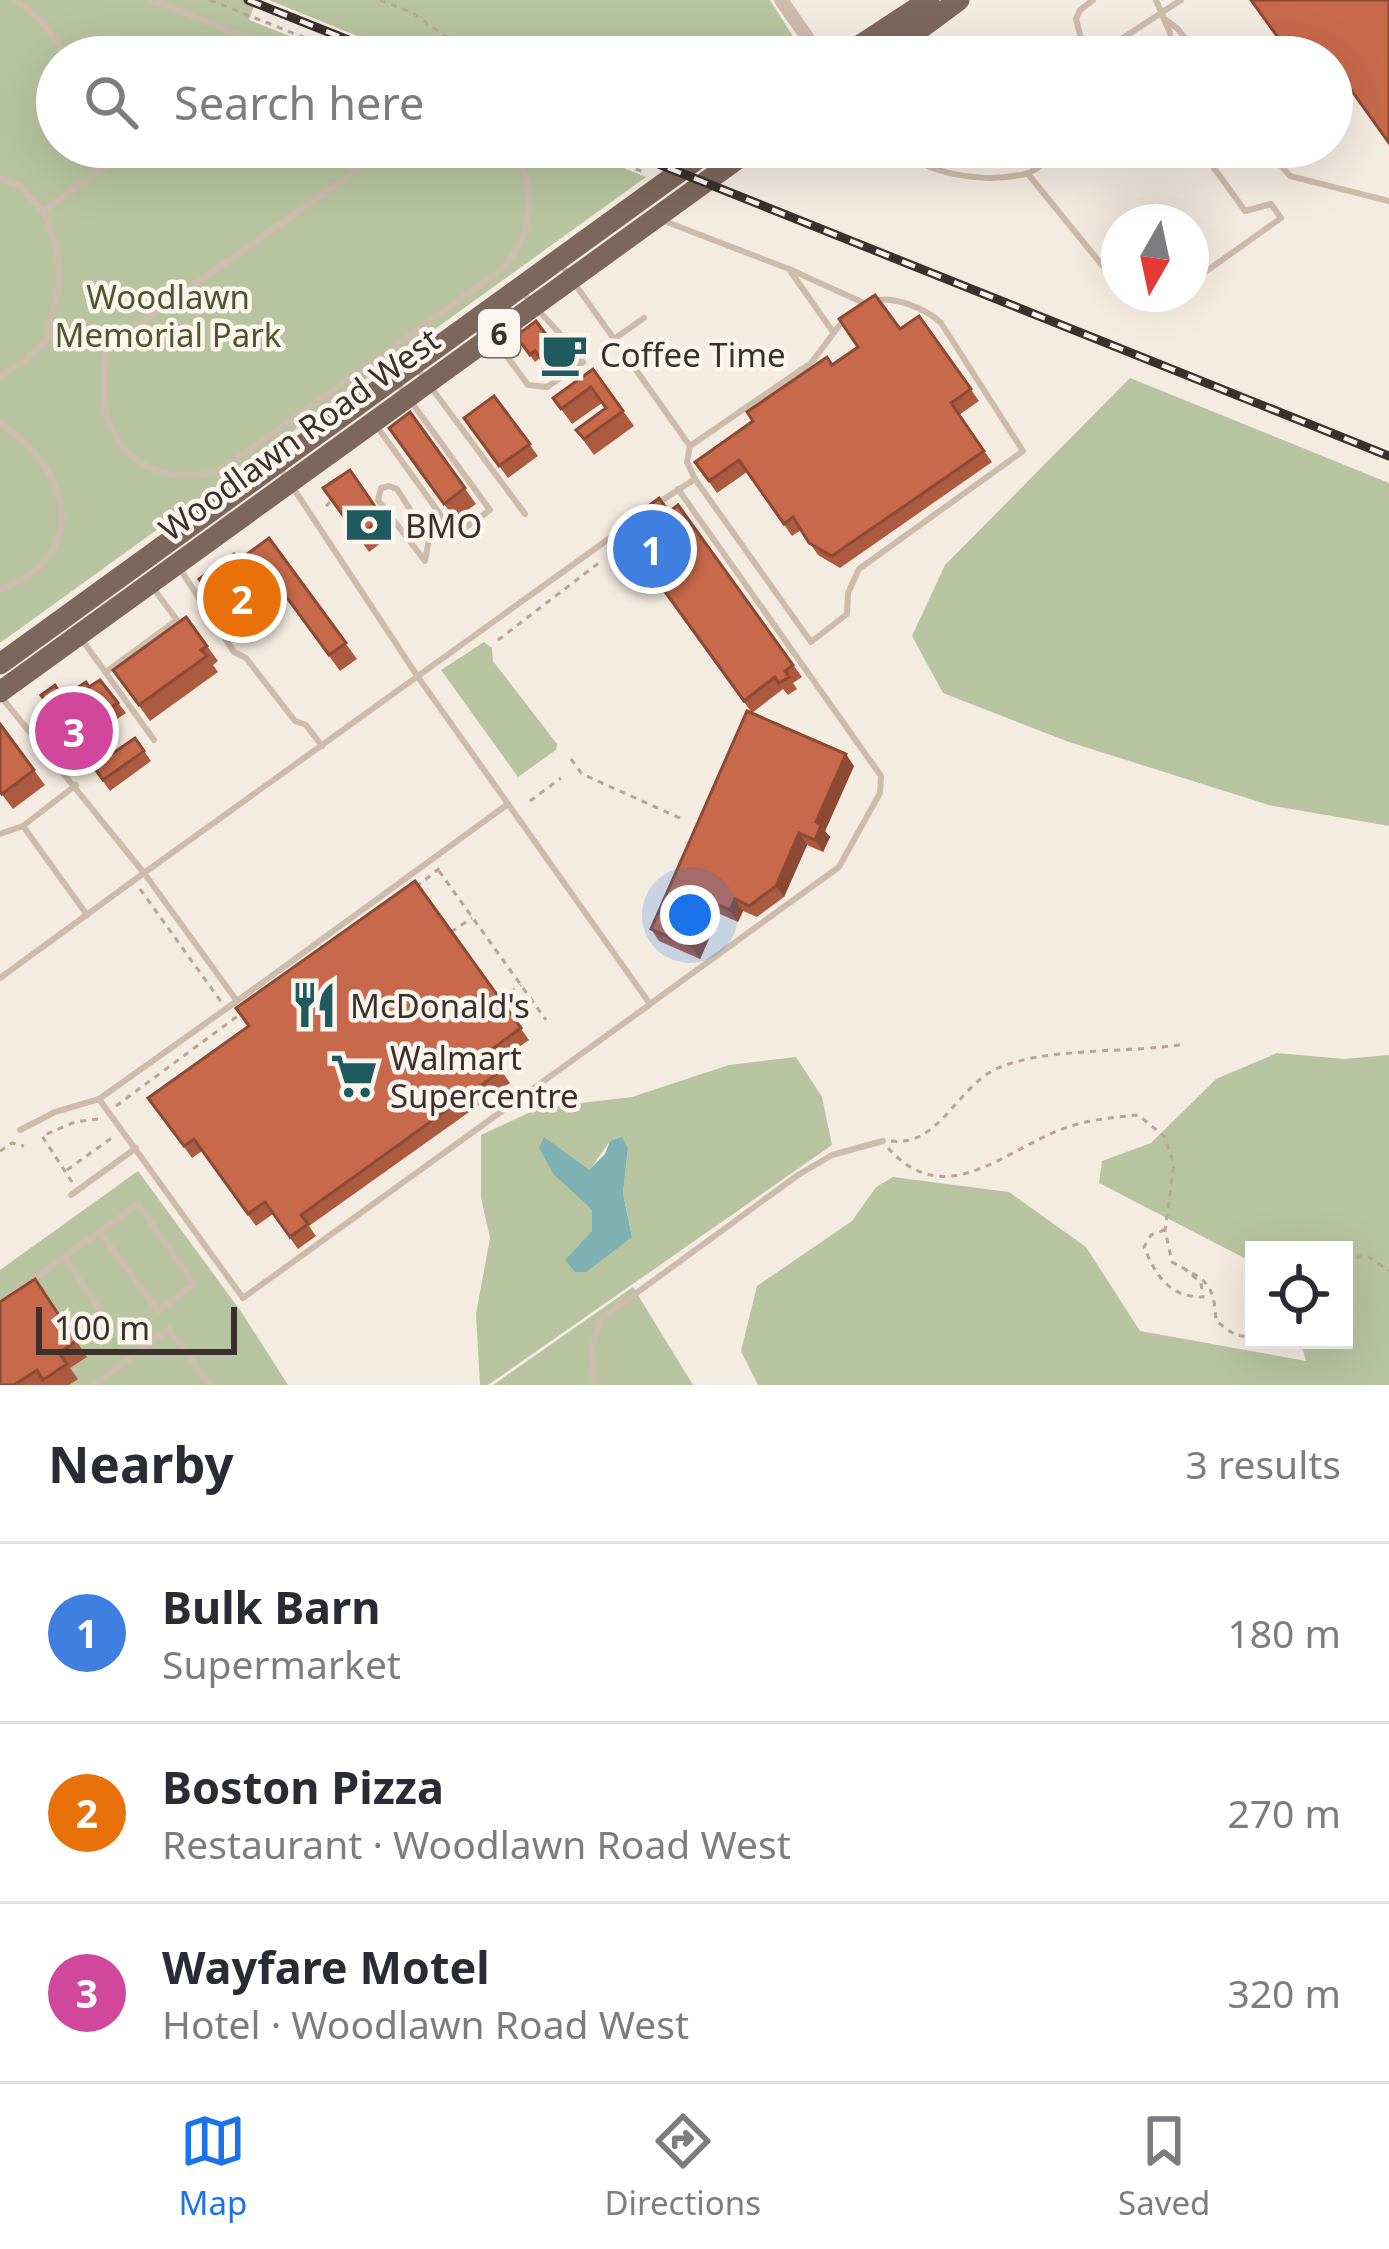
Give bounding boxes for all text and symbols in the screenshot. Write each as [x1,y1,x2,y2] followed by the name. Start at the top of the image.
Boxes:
[36,36,1353,168] search box
[78,69,144,135] icon: search
[174,72,424,133] text: Search here
[1101,204,1209,312] north arrow
[55,274,282,357] park label: Woodlawn Memorial Park
[478,309,520,357] road number: 6
[150,317,448,551] street label: Woodlawn Road West
[539,329,589,379] cafe icon: Coffee Time
[600,332,786,377] place label: Coffee Time
[344,500,394,550] bank icon: BMO
[405,503,482,548] place label: BMO
[613,504,691,594] pin: 1
[203,553,281,643] pin: 2
[35,686,113,776] pin: 3
[660,885,720,945] your location
[289,980,339,1030] restaurant icon: McDonald's
[350,983,530,1028] place label: McDonald's
[390,1035,579,1118] place label: Walmart Supercentre
[329,1051,379,1101] supermarket icon: Walmart Supercentre
[1245,1241,1353,1349] map controls
[1245,1241,1353,1349] button: locate
[36,1301,237,1354] scale bar
[54,1305,150,1350] text: 100 m
[48,1428,234,1498] text: Nearby
[1186,1437,1341,1490] text: 3 results
[162,1576,380,1637] text: Bulk Barn
[76,1606,98,1659] text: 1
[1227,1606,1341,1659] text: 180 m
[162,1637,401,1690] text: Supermarket
[162,1756,444,1817] text: Boston Pizza
[76,1786,98,1839] text: 2
[1227,1786,1341,1839] text: 270 m
[162,1817,791,1870] text: Restaurant · Woodlawn Road West
[162,1936,490,1997] text: Wayfare Motel
[76,1966,98,2019] text: 3
[1227,1966,1341,2019] text: 320 m
[162,1997,689,2050] text: Hotel · Woodlawn Road West
[179,2108,247,2225] tab: Map
[604,2108,761,2225] tab: Directions
[1118,2108,1210,2225] tab: Saved

